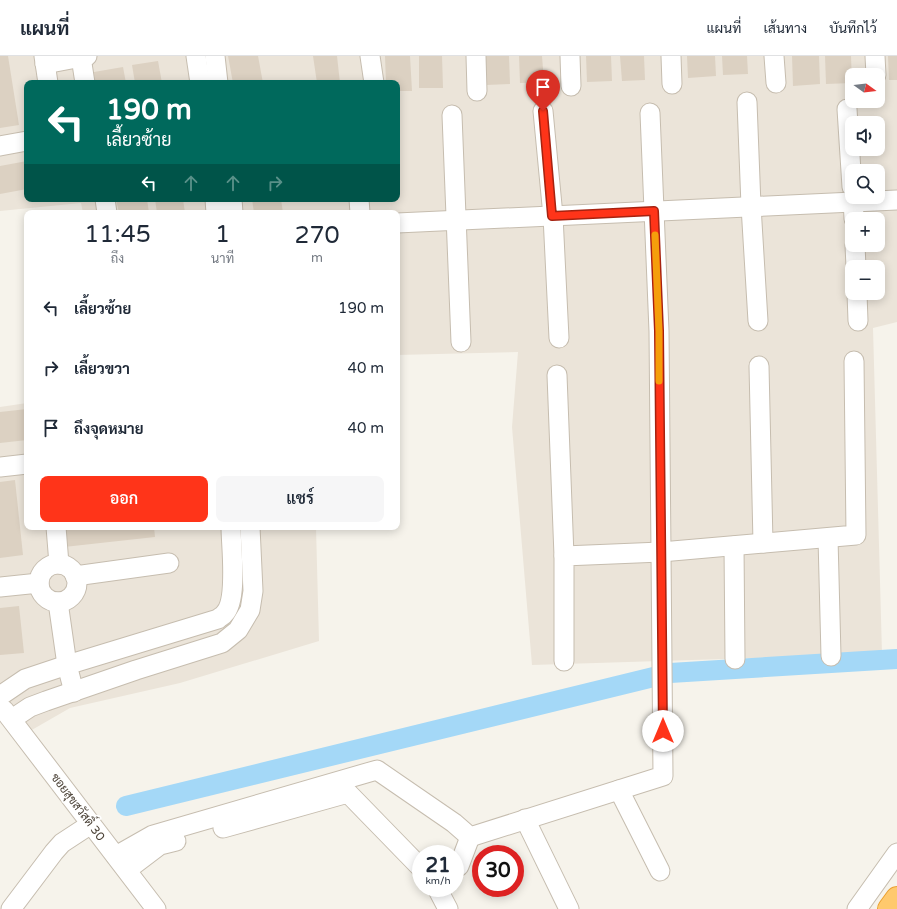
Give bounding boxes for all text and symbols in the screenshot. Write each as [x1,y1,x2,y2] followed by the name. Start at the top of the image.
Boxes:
[20,18,69,40] text: แผนที่
[706,20,741,37] text: แผนที่
[763,20,807,37] text: เส้นทาง
[829,20,877,37] text: บันทึกไว้
[845,68,885,108] north arrow
[845,68,885,300] map controls
[526,70,560,111] pin
[532,76,554,98] icon: arrive
[106,93,192,127] text: 190 m
[40,96,92,148] icon: left
[845,116,885,156] button: sound
[106,129,172,151] text: เลี้ยวซ้าย
[845,164,885,204] button: search
[138,172,160,194] icon: left
[180,172,202,194] icon: ahead
[222,172,244,194] icon: ahead
[264,172,286,194] icon: right
[845,212,885,252] button: +
[84,220,151,249] text: 11:45
[215,220,230,249] text: 1
[294,221,340,250] text: 270
[311,250,323,266] text: m
[111,251,124,267] text: ถึง
[211,251,234,267] text: นาที
[845,260,885,300] button: −
[40,297,62,319] icon: left
[338,299,384,317] text: 190 m
[74,300,131,318] text: เลี้ยวซ้าย
[40,357,62,379] icon: right
[347,359,384,377] text: 40 m
[74,360,130,378] text: เลี้ยวขวา
[40,417,62,439] icon: arrive
[347,419,384,437] text: 40 m
[74,420,144,438] text: ถึงจุดหมาย
[40,476,208,522] button: ออก
[216,476,384,522] button: แชร์
[642,710,684,752] position arrow
[47,768,112,845] street label: ซอยสุขสวัสดิ์ 30
[472,845,524,897] speed limit sign: 30
[425,854,451,878] text: 21
[425,875,451,887] text: km/h

